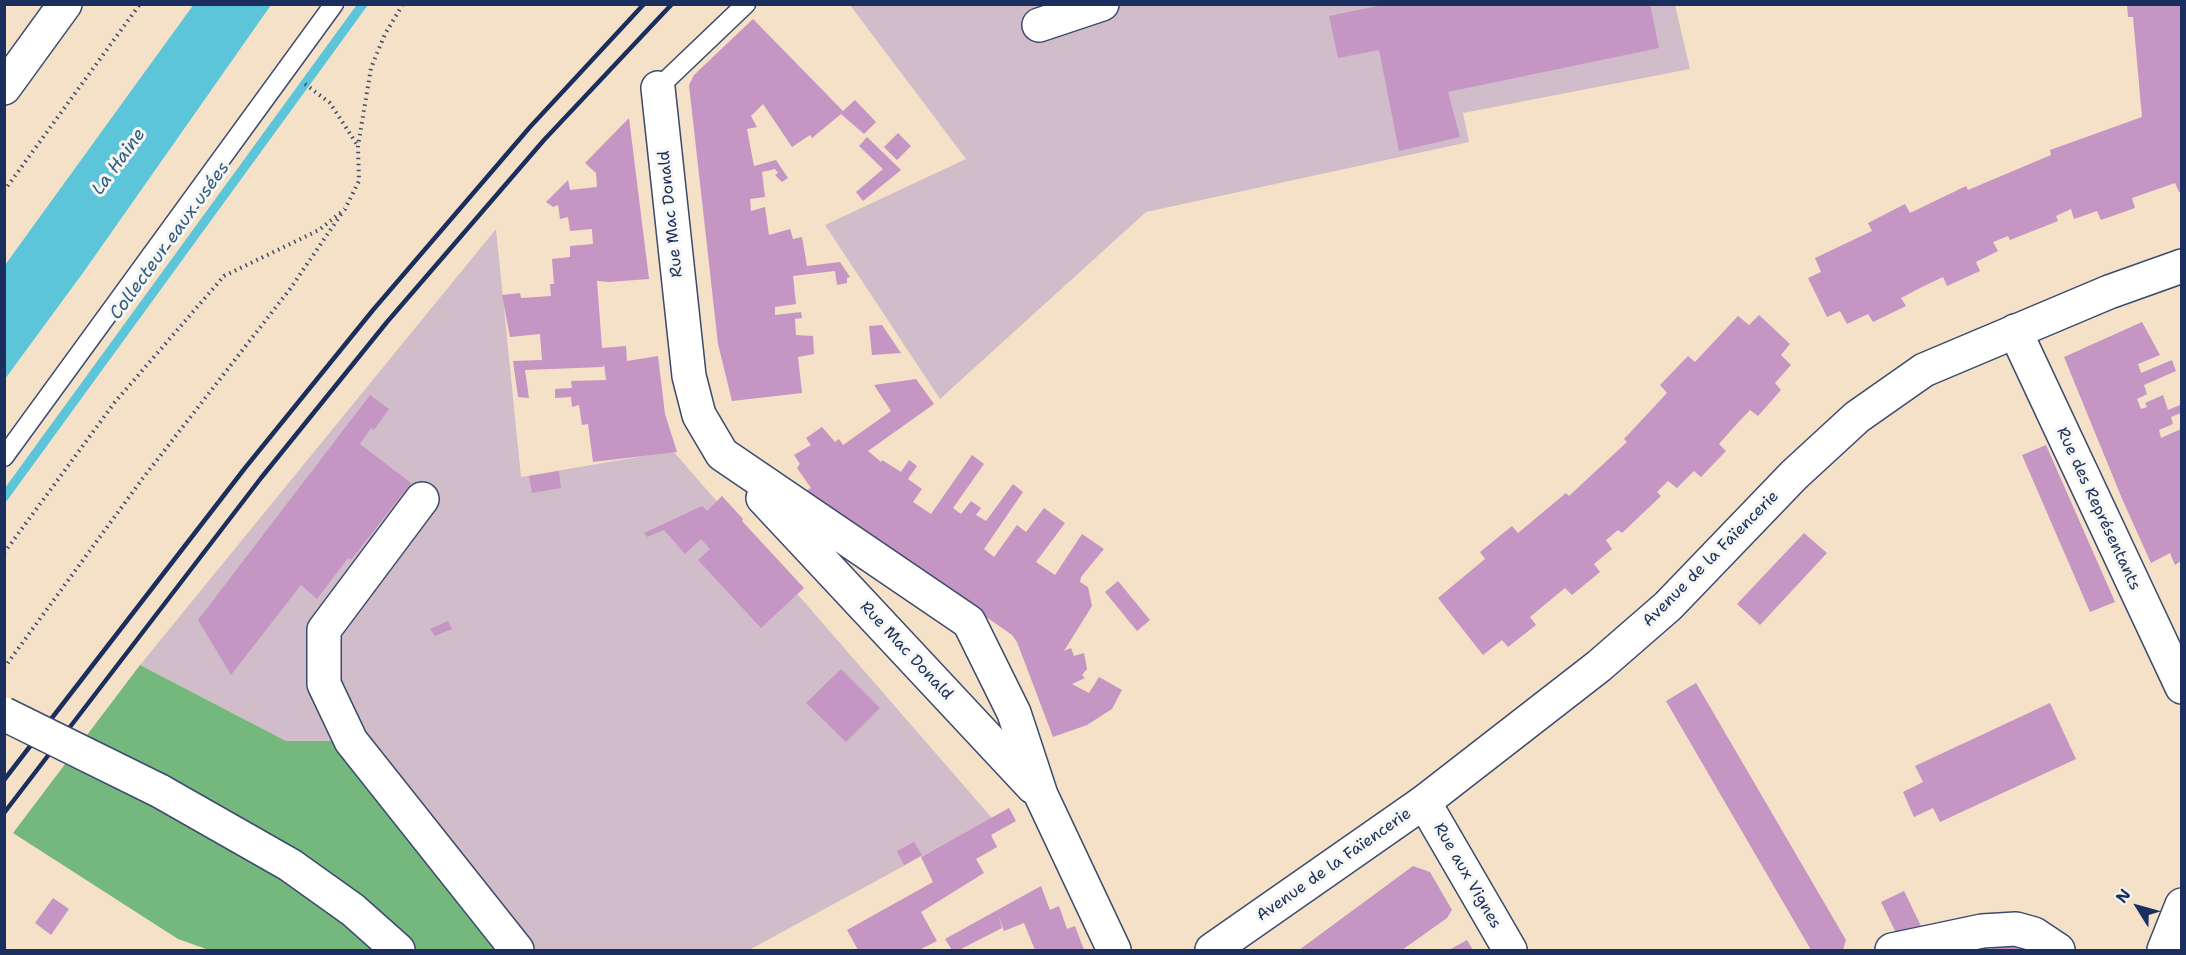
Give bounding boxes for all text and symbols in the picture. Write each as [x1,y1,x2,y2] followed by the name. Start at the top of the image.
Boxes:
[88,124,150,200] water label: La Haine
[655,150,687,278] street label: Rue Mac Donald
[105,158,235,324] water label: Collecteur eaux usées
[2052,424,2144,594] street label: Rue des Représentants
[1639,487,1783,631] street label: Avenue de la Faïencerie
[856,598,956,704] street label: Rue Mac Donald
[1253,804,1415,926] street label: Avenue de la Faïencerie
[1429,820,1505,932] street label: Rue aux Vignes
[2108,877,2168,937] north arrow
[2111,884,2135,907] text: N

